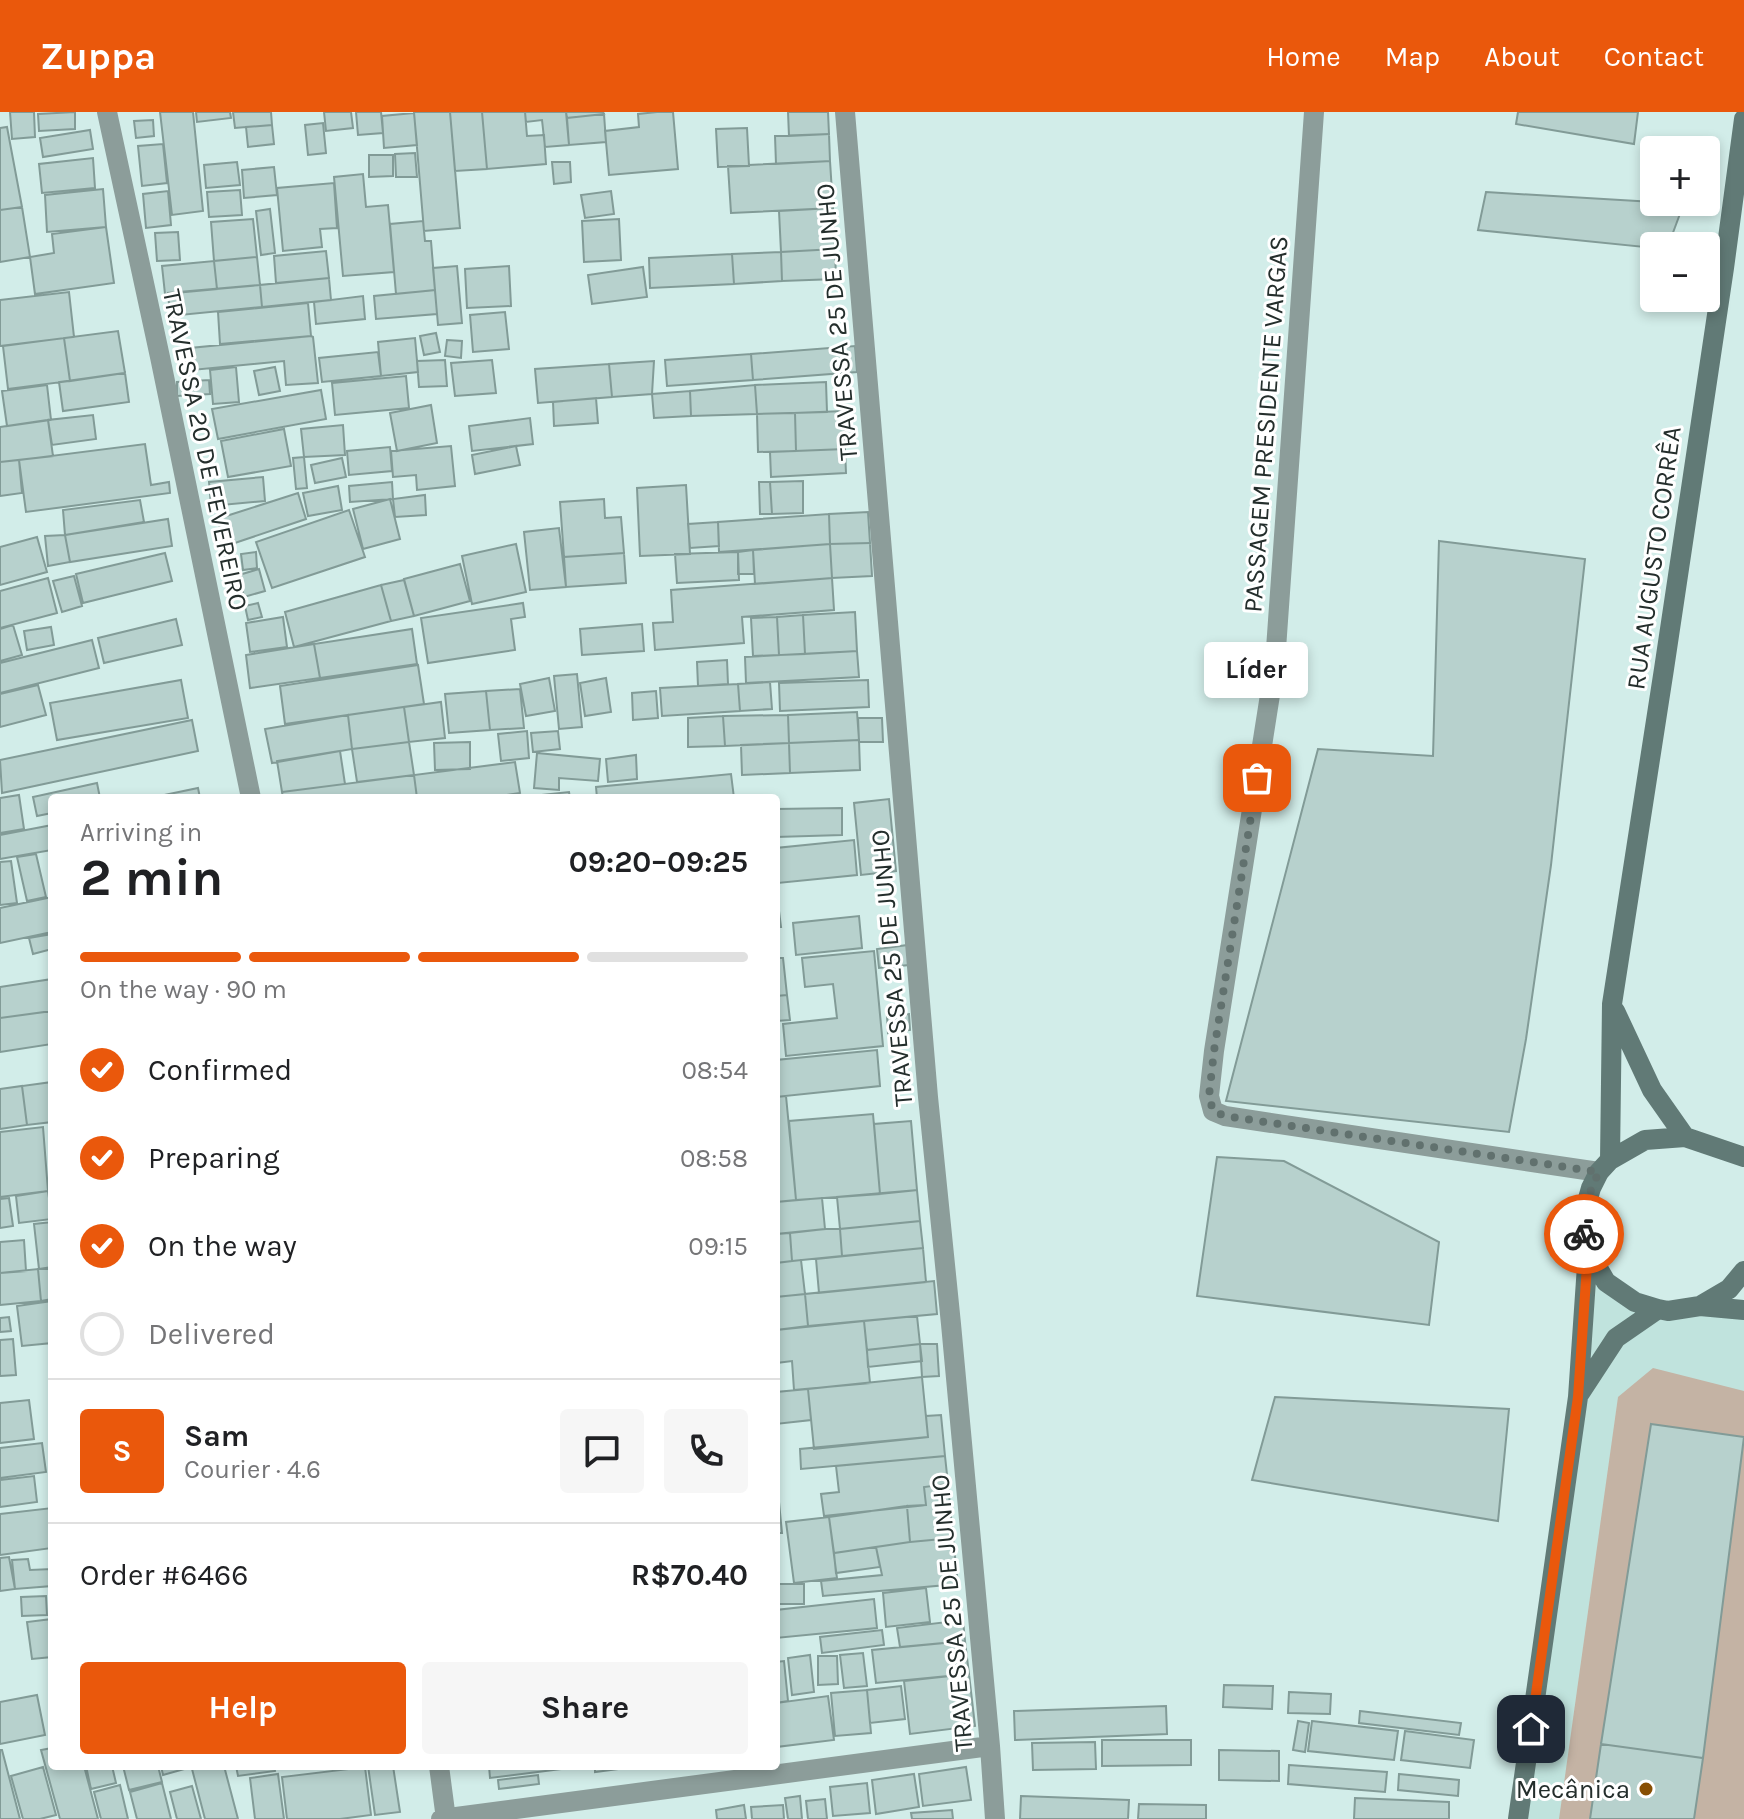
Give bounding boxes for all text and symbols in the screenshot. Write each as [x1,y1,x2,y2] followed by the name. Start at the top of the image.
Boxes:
[40,34,156,79] text: Zuppa
[1266,40,1341,73] text: Home
[1385,40,1440,73] text: Map
[1484,40,1560,73] text: About
[1604,40,1704,73] text: Contact
[1640,136,1720,312] map controls
[1640,136,1720,216] button: +
[809,182,865,462] street label: TRAVESSA 25 DE JUNHO
[1640,232,1720,312] button: −
[1237,235,1295,613] street label: PASSAGEM PRESIDENTE VARGAS
[156,287,254,613] street label: TRAVESSA 20 DE FEVEREIRO
[1620,424,1688,692] street label: RUA AUGUSTO CORRÊA
[1205,642,1309,698] callout: Líder
[1225,654,1287,685] text: Líder
[1223,744,1291,812] pin
[1235,756,1279,800] icon: bag
[80,817,202,848] text: Arriving in
[864,828,920,1108] street label: TRAVESSA 25 DE JUNHO
[569,844,748,880] text: 09:20–09:25
[80,847,223,908] text: 2 min
[80,974,287,1005] text: On the way · 90 m
[80,1048,124,1092] icon: check
[148,1052,292,1088] text: Confirmed
[681,1055,748,1086] text: 08:54
[80,1136,124,1180] icon: check
[148,1140,280,1176] text: Preparing
[680,1143,748,1174] text: 08:58
[1544,1194,1624,1274] courier
[1562,1212,1606,1256] icon: bike
[80,1224,124,1268] icon: check
[148,1228,297,1264] text: On the way
[688,1231,748,1262] text: 09:15
[148,1316,275,1352] text: Delivered
[560,1409,644,1493] button: chat
[664,1409,748,1493] button: phone
[184,1418,249,1454] text: Sam
[112,1433,132,1469] text: S
[184,1454,321,1485] text: Courier · 4.6
[924,1473,980,1753] street label: TRAVESSA 25 DE JUNHO
[80,1557,248,1593] text: Order #6466
[631,1557,748,1593] text: R$70.40
[80,1662,406,1754] button: Help
[422,1662,748,1754] button: Share
[1497,1695,1565,1763] pin
[1509,1707,1553,1751] icon: home
[1516,1774,1630,1805] place label: Mecânica
[1637,1780,1655,1798] marker: Mecânica

